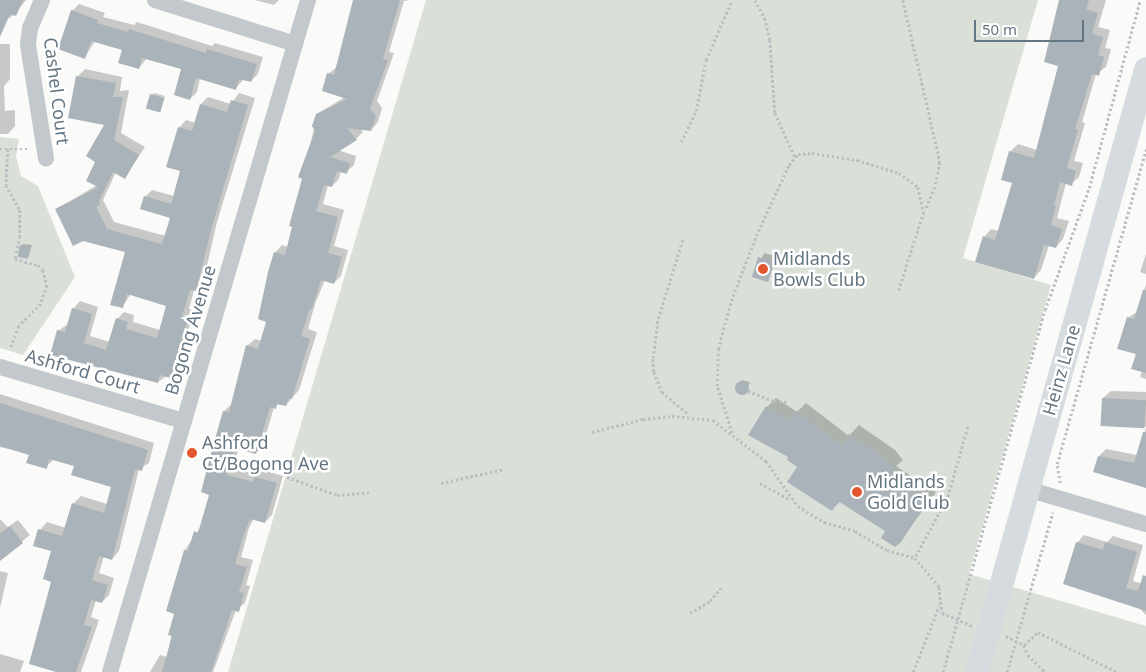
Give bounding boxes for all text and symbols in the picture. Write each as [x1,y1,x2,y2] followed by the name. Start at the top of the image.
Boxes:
[976,10,1086,42] scale bar
[982,19,1017,39] text: 50 m
[40,36,74,146] street label: Cashel Court
[773,248,866,290] place label: Midlands Bowls Club
[160,262,220,398] street label: Bogong Avenue
[757,263,769,275] marker: Midlands Bowls Club
[1038,322,1084,418] street label: Heinz Lane
[23,344,143,398] street label: Ashford Court
[202,432,329,474] place label: Ashford Ct/Bogong Ave
[186,447,198,459] marker: Ashford Ct/Bogong Ave
[867,471,950,514] place label: Midlands Gold Club
[851,486,863,498] marker: Midlands Gold Club

